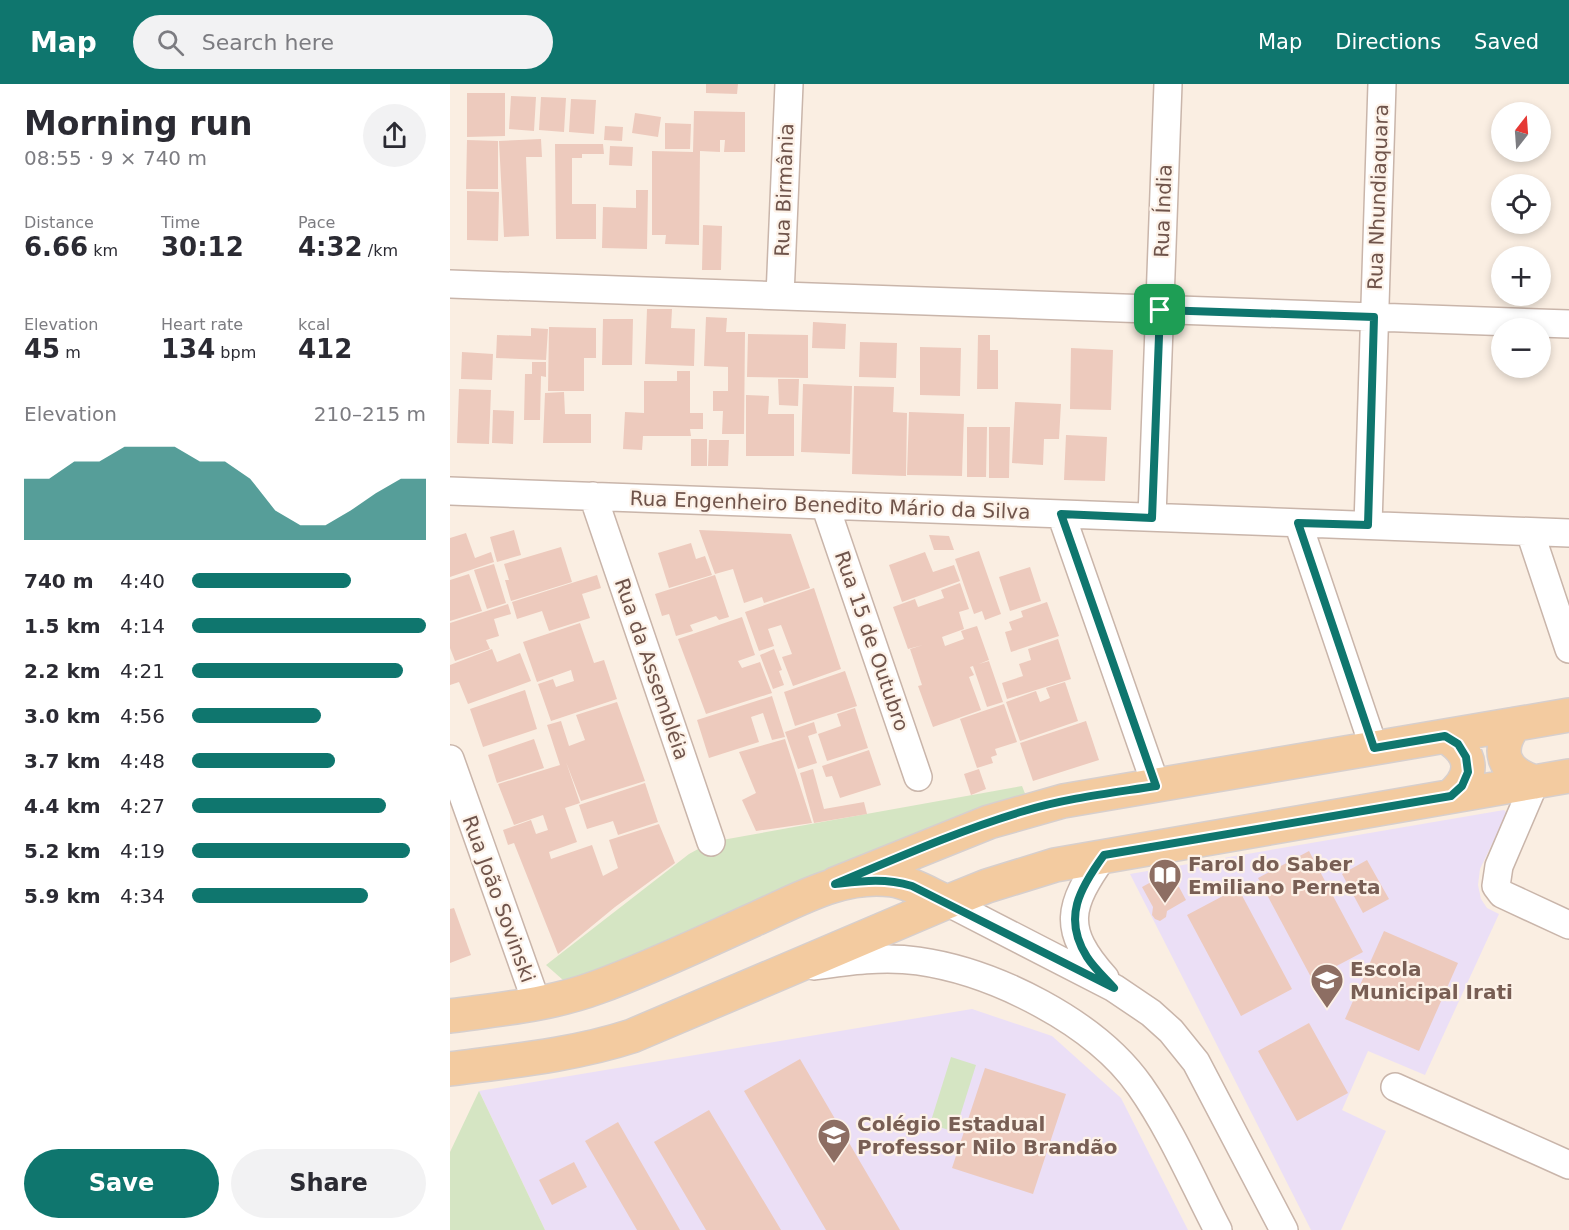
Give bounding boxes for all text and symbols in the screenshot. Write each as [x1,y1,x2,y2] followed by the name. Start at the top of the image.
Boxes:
[133,15,553,69] search box
[30,26,97,59] text: Map
[154,26,187,59] icon: search
[202,30,334,55] text: Search here
[1258,30,1302,54] text: Map
[1335,30,1441,54] text: Directions
[1474,30,1539,54] text: Saved
[1491,102,1551,162] north arrow
[1491,102,1551,378] map controls
[24,104,252,143] text: Morning run
[363,104,426,167] button: share
[1363,104,1393,290] street label: Rua Nhundiaquara
[770,123,798,257] street label: Rua Birmânia
[24,146,207,170] text: 08:55 · 9 × 740 m
[1149,164,1177,258] street label: Rua Índia
[1491,174,1551,234] button: locate
[24,213,94,232] text: Distance
[161,213,200,232] text: Time
[298,213,335,232] text: Pace
[24,232,88,262] text: 6.66
[161,232,244,262] text: 30:12
[298,232,363,262] text: 4:32
[88,241,118,260] text: km
[363,241,398,260] text: /km
[1491,246,1551,306] button: +
[1134,284,1185,335] pin
[1143,293,1176,326] icon: arrive
[24,315,98,334] text: Elevation
[161,315,243,334] text: Heart rate
[298,315,330,334] text: kcal
[1491,318,1551,378] button: −
[24,334,60,364] text: 45
[161,334,215,364] text: 134
[298,334,352,364] text: 412
[60,343,81,362] text: m
[215,343,256,362] text: bpm
[24,402,117,426] text: Elevation
[314,402,426,426] text: 210–215 m
[629,486,1031,524] street label: Rua Engenheiro Benedito Mário da Silva
[830,548,914,734] street label: Rua 15 de Outubro
[24,569,94,593] text: 740 m
[120,569,165,593] text: 4:40
[610,575,694,763] street label: Rua da Assembléia
[24,614,101,638] text: 1.5 km
[120,614,165,638] text: 4:14
[24,659,101,683] text: 2.2 km
[120,659,165,683] text: 4:21
[24,704,101,728] text: 3.0 km
[120,704,165,728] text: 4:56
[24,749,101,773] text: 3.7 km
[120,749,165,773] text: 4:48
[24,794,101,818] text: 4.4 km
[120,794,165,818] text: 4:27
[458,812,540,986] street label: Rua João Sovinski
[24,839,101,863] text: 5.2 km
[120,839,165,863] text: 4:19
[1188,852,1380,899] place label: Farol do Saber Emiliano Perneta
[1147,857,1183,904] library icon: Farol do Saber Emiliano Perneta
[24,884,101,908] text: 5.9 km
[120,884,165,908] text: 4:34
[1350,957,1513,1004] place label: Escola Municipal Irati
[1309,962,1345,1009] school or university icon: Escola Municipal Irati
[857,1112,1117,1159] place label: Colégio Estadual Professor Nilo Brandão
[816,1117,852,1164] school or university icon: Colégio Estadual Professor Nilo Brandão
[24,1149,219,1218] button: Save
[231,1149,426,1218] button: Share

